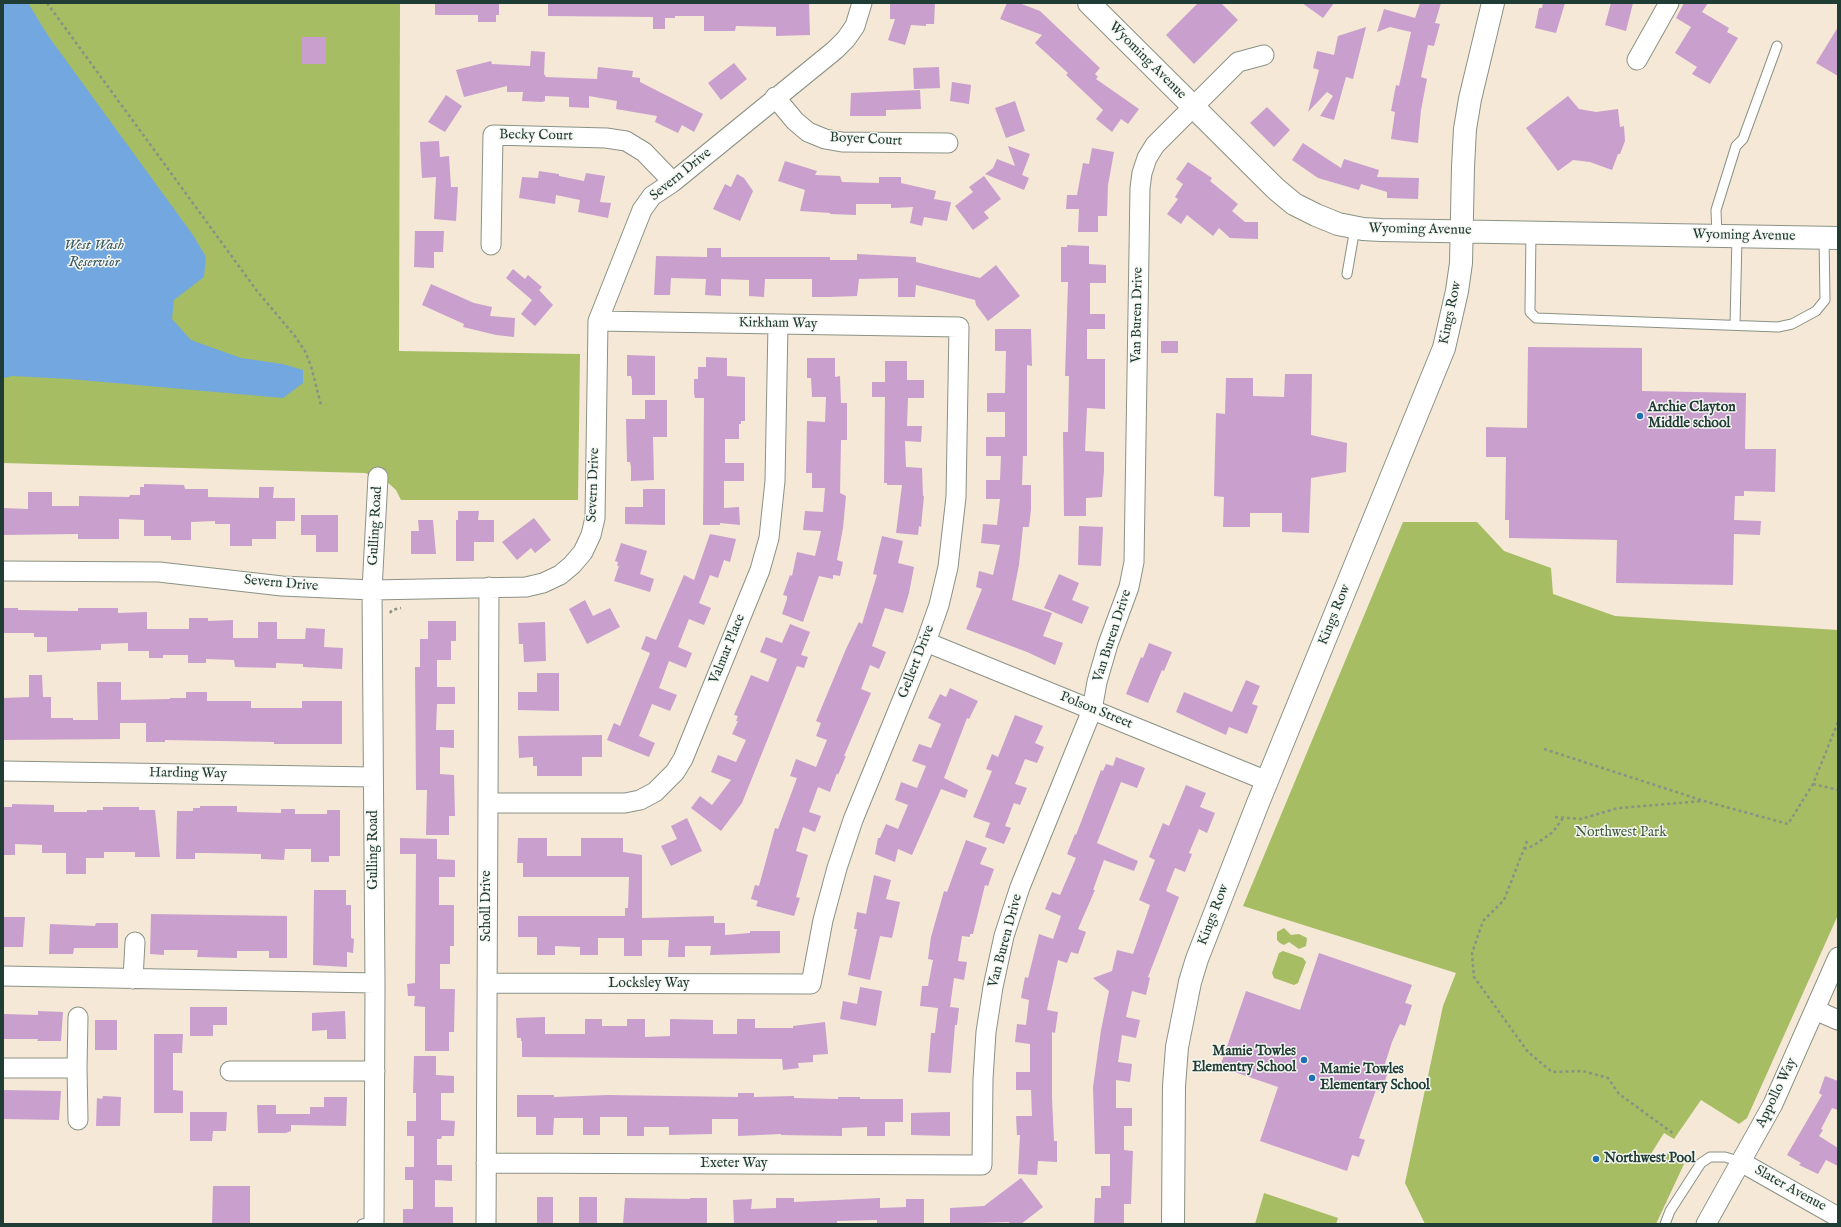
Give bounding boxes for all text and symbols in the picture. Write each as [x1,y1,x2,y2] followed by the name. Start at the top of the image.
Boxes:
[1105,19,1189,103] street label: Wyoming Avenue
[499,127,573,145] street label: Becky Court
[829,130,903,150] street label: Boyer Court
[647,145,715,205] street label: Severn Drive
[1368,221,1472,239] street label: Wyoming Avenue
[1692,227,1796,245] street label: Wyoming Avenue
[64,237,124,272] water label: West Wash Reservior
[1129,267,1147,363] street label: Van Buren Drive
[1436,280,1466,346] street label: Kings Row
[738,315,818,333] street label: Kirkham Way
[1648,400,1736,432] place label: Archie Clayton Middle school
[1635,411,1645,421] marker: Archie Clayton Middle school
[584,448,604,522] street label: Severn Drive
[366,486,386,566] street label: Gulling Road
[243,572,319,596] street label: Severn Drive
[1315,582,1355,648] street label: Kings Row
[1090,588,1136,684] street label: Van Buren Drive
[706,612,750,686] street label: Valmar Place
[895,623,939,701] street label: Gellert Drive
[1057,689,1135,733] street label: Polson Street
[149,765,227,783] street label: Harding Way
[366,810,382,890] street label: Gulling Road
[1575,825,1667,841] park label: Northwest Park
[479,870,495,942] street label: Scholl Drive
[1195,882,1233,948] street label: Kings Row
[985,892,1027,990] street label: Van Buren Drive
[608,976,690,992] street label: Locksley Way
[1192,1044,1296,1076] place label: Mamie Towles Elementry School
[1299,1055,1309,1065] marker: Mamie Towles Elementry School
[1753,1055,1801,1131] street label: Appollo Way
[1320,1062,1430,1094] place label: Mamie Towles Elementary School
[1307,1073,1317,1083] marker: Mamie Towles Elementary School
[1604,1151,1695,1167] place label: Northwest Pool
[1591,1154,1601,1164] marker: Northwest Pool
[700,1156,768,1172] street label: Exeter Way
[1751,1162,1829,1216] street label: Slater Avenue

